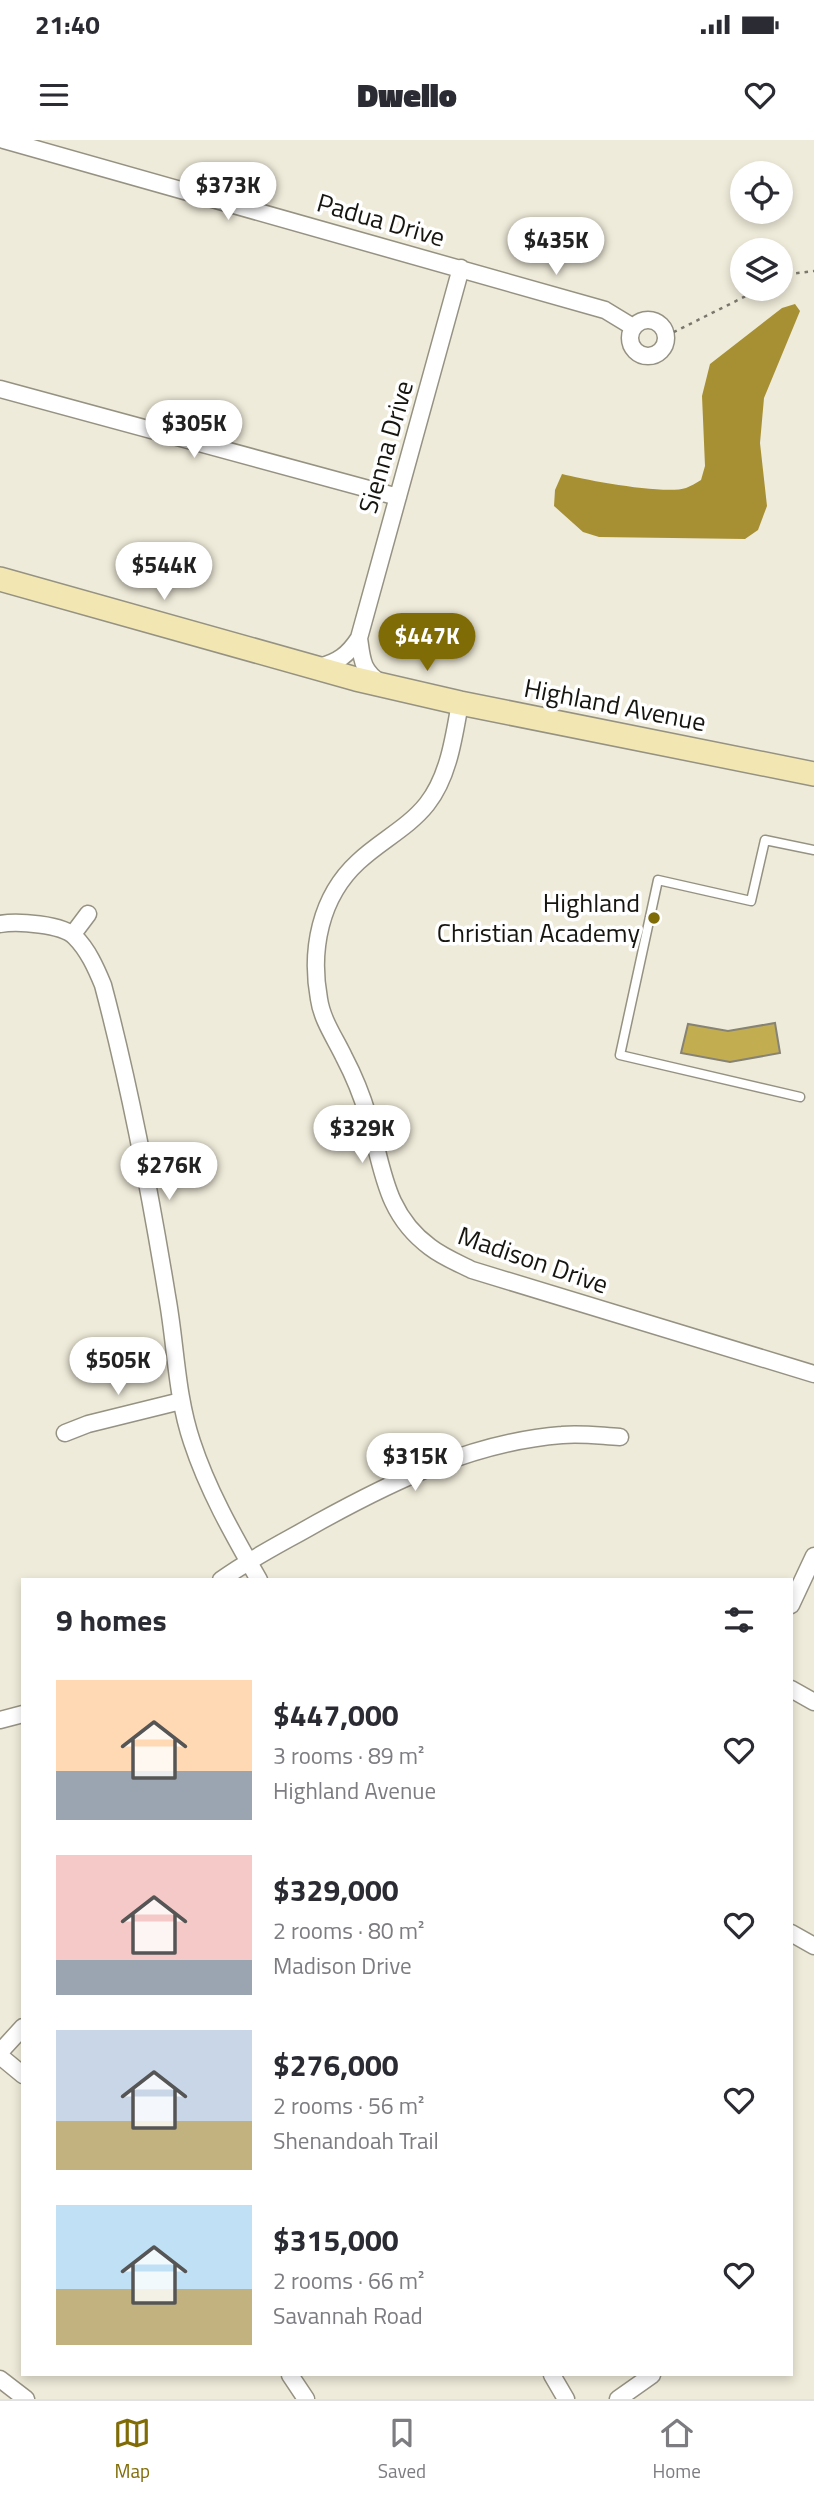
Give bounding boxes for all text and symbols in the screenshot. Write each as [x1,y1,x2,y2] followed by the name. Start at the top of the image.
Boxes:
[35,5,100,44] text: 21:40
[357,71,457,119] text: Dwello
[35,76,73,114] icon: menu
[741,76,779,114] icon: heart
[730,161,793,301] map controls
[730,161,793,224] button: locate
[179,162,277,222] pin: $373K
[195,167,261,202] text: $373K
[313,183,450,256] street label: Padua Drive
[507,218,605,277] pin: $435K
[523,222,589,257] text: $435K
[730,238,793,301] button: layers
[348,376,423,518] street label: Sienna Drive
[145,400,243,460] pin: $305K
[161,405,227,440] text: $305K
[115,542,213,602] pin: $544K
[131,547,197,582] text: $544K
[378,614,476,673] pin: $447K
[394,618,460,653] text: $447K
[521,668,709,741] street label: Highland Avenue
[437,883,640,952] place label: Highland Christian Academy
[646,910,662,926] marker: Highland Christian Academy
[313,1105,411,1165] pin: $329K
[329,1110,395,1145] text: $329K
[120,1142,218,1202] pin: $276K
[136,1147,202,1182] text: $276K
[453,1216,614,1303] street label: Madison Drive
[69,1338,167,1397] pin: $505K
[85,1342,151,1377] text: $505K
[366,1434,464,1493] pin: $315K
[382,1438,448,1473] text: $315K
[56,1597,167,1643] text: 9 homes
[720,1601,758,1639] icon: filters
[273,1692,399,1738] text: $447,000
[112,1708,196,1792] icon: home
[720,1731,758,1769] icon: heart
[273,1738,424,1773] text: 3 rooms · 89 m²
[273,1773,436,1808] text: Highland Avenue
[273,1867,399,1913] text: $329,000
[112,1883,196,1967] icon: home
[720,1906,758,1944] icon: heart
[273,1913,424,1948] text: 2 rooms · 80 m²
[273,1948,412,1983] text: Madison Drive
[273,2042,399,2088] text: $276,000
[112,2058,196,2142] icon: home
[720,2081,758,2119] icon: heart
[273,2088,424,2123] text: 2 rooms · 56 m²
[273,2123,439,2158] text: Shenandoah Trail
[273,2217,399,2263] text: $315,000
[112,2233,196,2317] icon: home
[720,2256,758,2294] icon: heart
[273,2263,424,2298] text: 2 rooms · 66 m²
[273,2298,423,2333] text: Savannah Road
[113,2414,151,2485] tab: Map
[378,2414,426,2485] tab: Saved
[653,2414,701,2485] tab: Home

